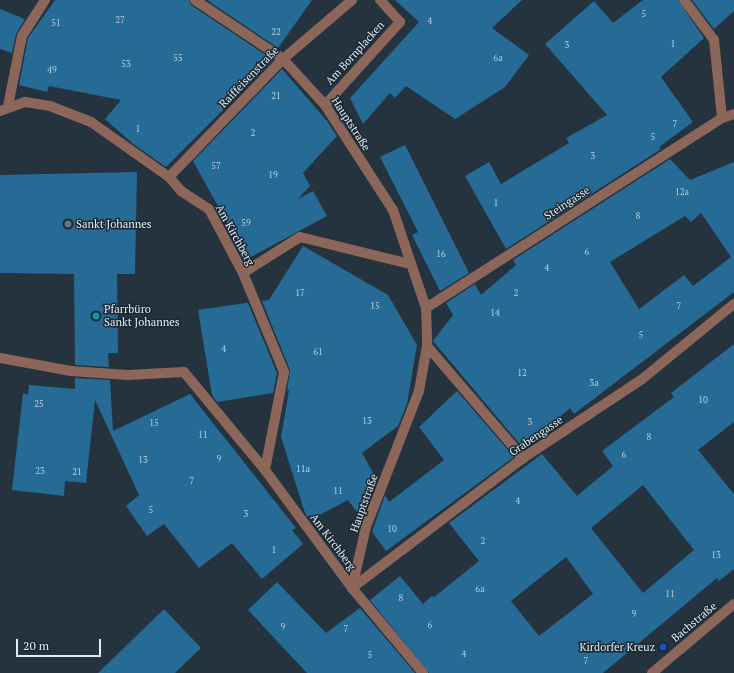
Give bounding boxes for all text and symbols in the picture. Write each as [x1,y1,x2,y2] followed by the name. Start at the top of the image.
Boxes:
[642,9,646,19] house number: 5
[115,15,125,25] house number: 27
[428,16,432,26] house number: 4
[51,18,61,28] house number: 51
[323,18,387,88] street label: Am Bornplacken
[271,27,281,37] house number: 22
[671,39,675,49] house number: 1
[565,40,569,50] house number: 3
[216,44,282,110] street label: Raiffeisenstraße
[173,53,183,63] house number: 55
[493,53,503,63] house number: 6a
[121,59,131,69] house number: 53
[47,65,57,75] house number: 49
[271,91,281,101] house number: 21
[329,95,373,153] street label: Hauptstraße
[673,119,677,129] house number: 7
[136,124,140,134] house number: 1
[251,128,255,138] house number: 2
[651,132,655,142] house number: 5
[591,151,595,161] house number: 3
[211,161,221,171] house number: 57
[268,170,278,180] house number: 19
[542,183,592,223] street label: Steingasse
[675,187,689,197] house number: 12a
[494,198,498,208] house number: 1
[213,202,257,268] street label: Am Kirchberg
[636,211,640,221] house number: 8
[76,217,152,231] place label: Sankt Johannes
[241,218,251,228] house number: 59
[63,219,73,229] marker: Sankt Johannes
[585,247,589,257] house number: 6
[436,249,446,259] house number: 16
[545,263,549,273] house number: 4
[295,288,305,298] house number: 17
[514,288,518,298] house number: 2
[370,301,380,311] house number: 15
[677,301,681,311] house number: 7
[104,303,180,329] place label: Pfarrbüro Sankt Johannes
[490,308,500,318] house number: 14
[91,311,101,321] marker: Pfarrbüro Sankt Johannes
[639,330,643,340] house number: 5
[222,344,226,354] house number: 4
[313,347,323,357] house number: 61
[517,368,527,378] house number: 12
[589,378,599,388] house number: 3a
[698,395,708,405] house number: 10
[34,399,44,409] house number: 25
[507,413,565,459] street label: Grabengasse
[362,416,372,426] house number: 13
[528,417,532,427] house number: 3
[149,418,159,428] house number: 15
[198,430,208,440] house number: 11
[647,432,651,442] house number: 8
[622,450,626,460] house number: 6
[217,454,221,464] house number: 9
[138,455,148,465] house number: 13
[296,464,310,474] house number: 11a
[35,466,45,476] house number: 23
[72,467,82,477] house number: 21
[347,472,381,534] street label: Hauptstraße
[190,476,194,486] house number: 7
[333,486,343,496] house number: 11
[516,496,520,506] house number: 4
[149,505,153,515] house number: 5
[244,509,248,519] house number: 3
[307,511,359,573] street label: Am Kirchberg
[387,524,397,534] house number: 10
[481,536,485,546] house number: 2
[272,545,276,555] house number: 1
[711,550,721,560] house number: 13
[475,584,485,594] house number: 6a
[665,589,675,599] house number: 11
[399,593,403,603] house number: 8
[669,599,719,645] street label: Bachstraße
[632,609,636,619] house number: 9
[428,620,432,630] house number: 6
[281,622,285,632] house number: 9
[344,624,348,634] house number: 7
[18,631,103,657] scale bar
[23,638,49,653] text: 20 m
[579,640,655,654] place label: Kirdorfer Kreuz
[658,642,668,652] marker: Kirdorfer Kreuz
[462,649,466,659] house number: 4
[368,650,372,660] house number: 5
[584,656,588,666] house number: 7

